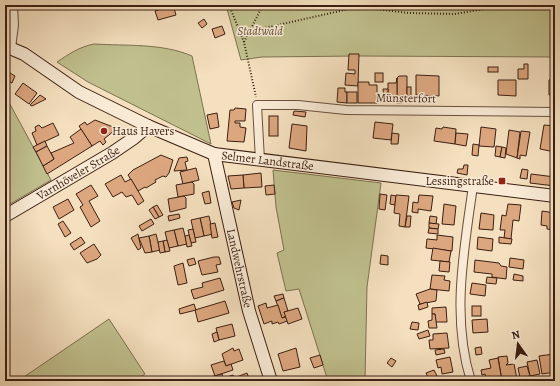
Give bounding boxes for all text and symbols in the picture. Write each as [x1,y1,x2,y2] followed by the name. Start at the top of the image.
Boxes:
[237,23,283,39] park label: Stadtwald
[376,89,436,107] street label: Münsterfort
[112,123,174,139] place label: Haus Havers
[99,126,109,136] marker: Haus Havers
[33,142,123,204] street label: Varnhöveler Straße
[220,147,315,174] street label: Selmer Landstraße
[426,173,494,189] place label: Lessingstraße
[497,176,507,186] marker: Lessingstraße
[223,227,256,309] street label: Landwehrstraße
[498,324,538,364] north arrow
[510,327,521,343] text: N

